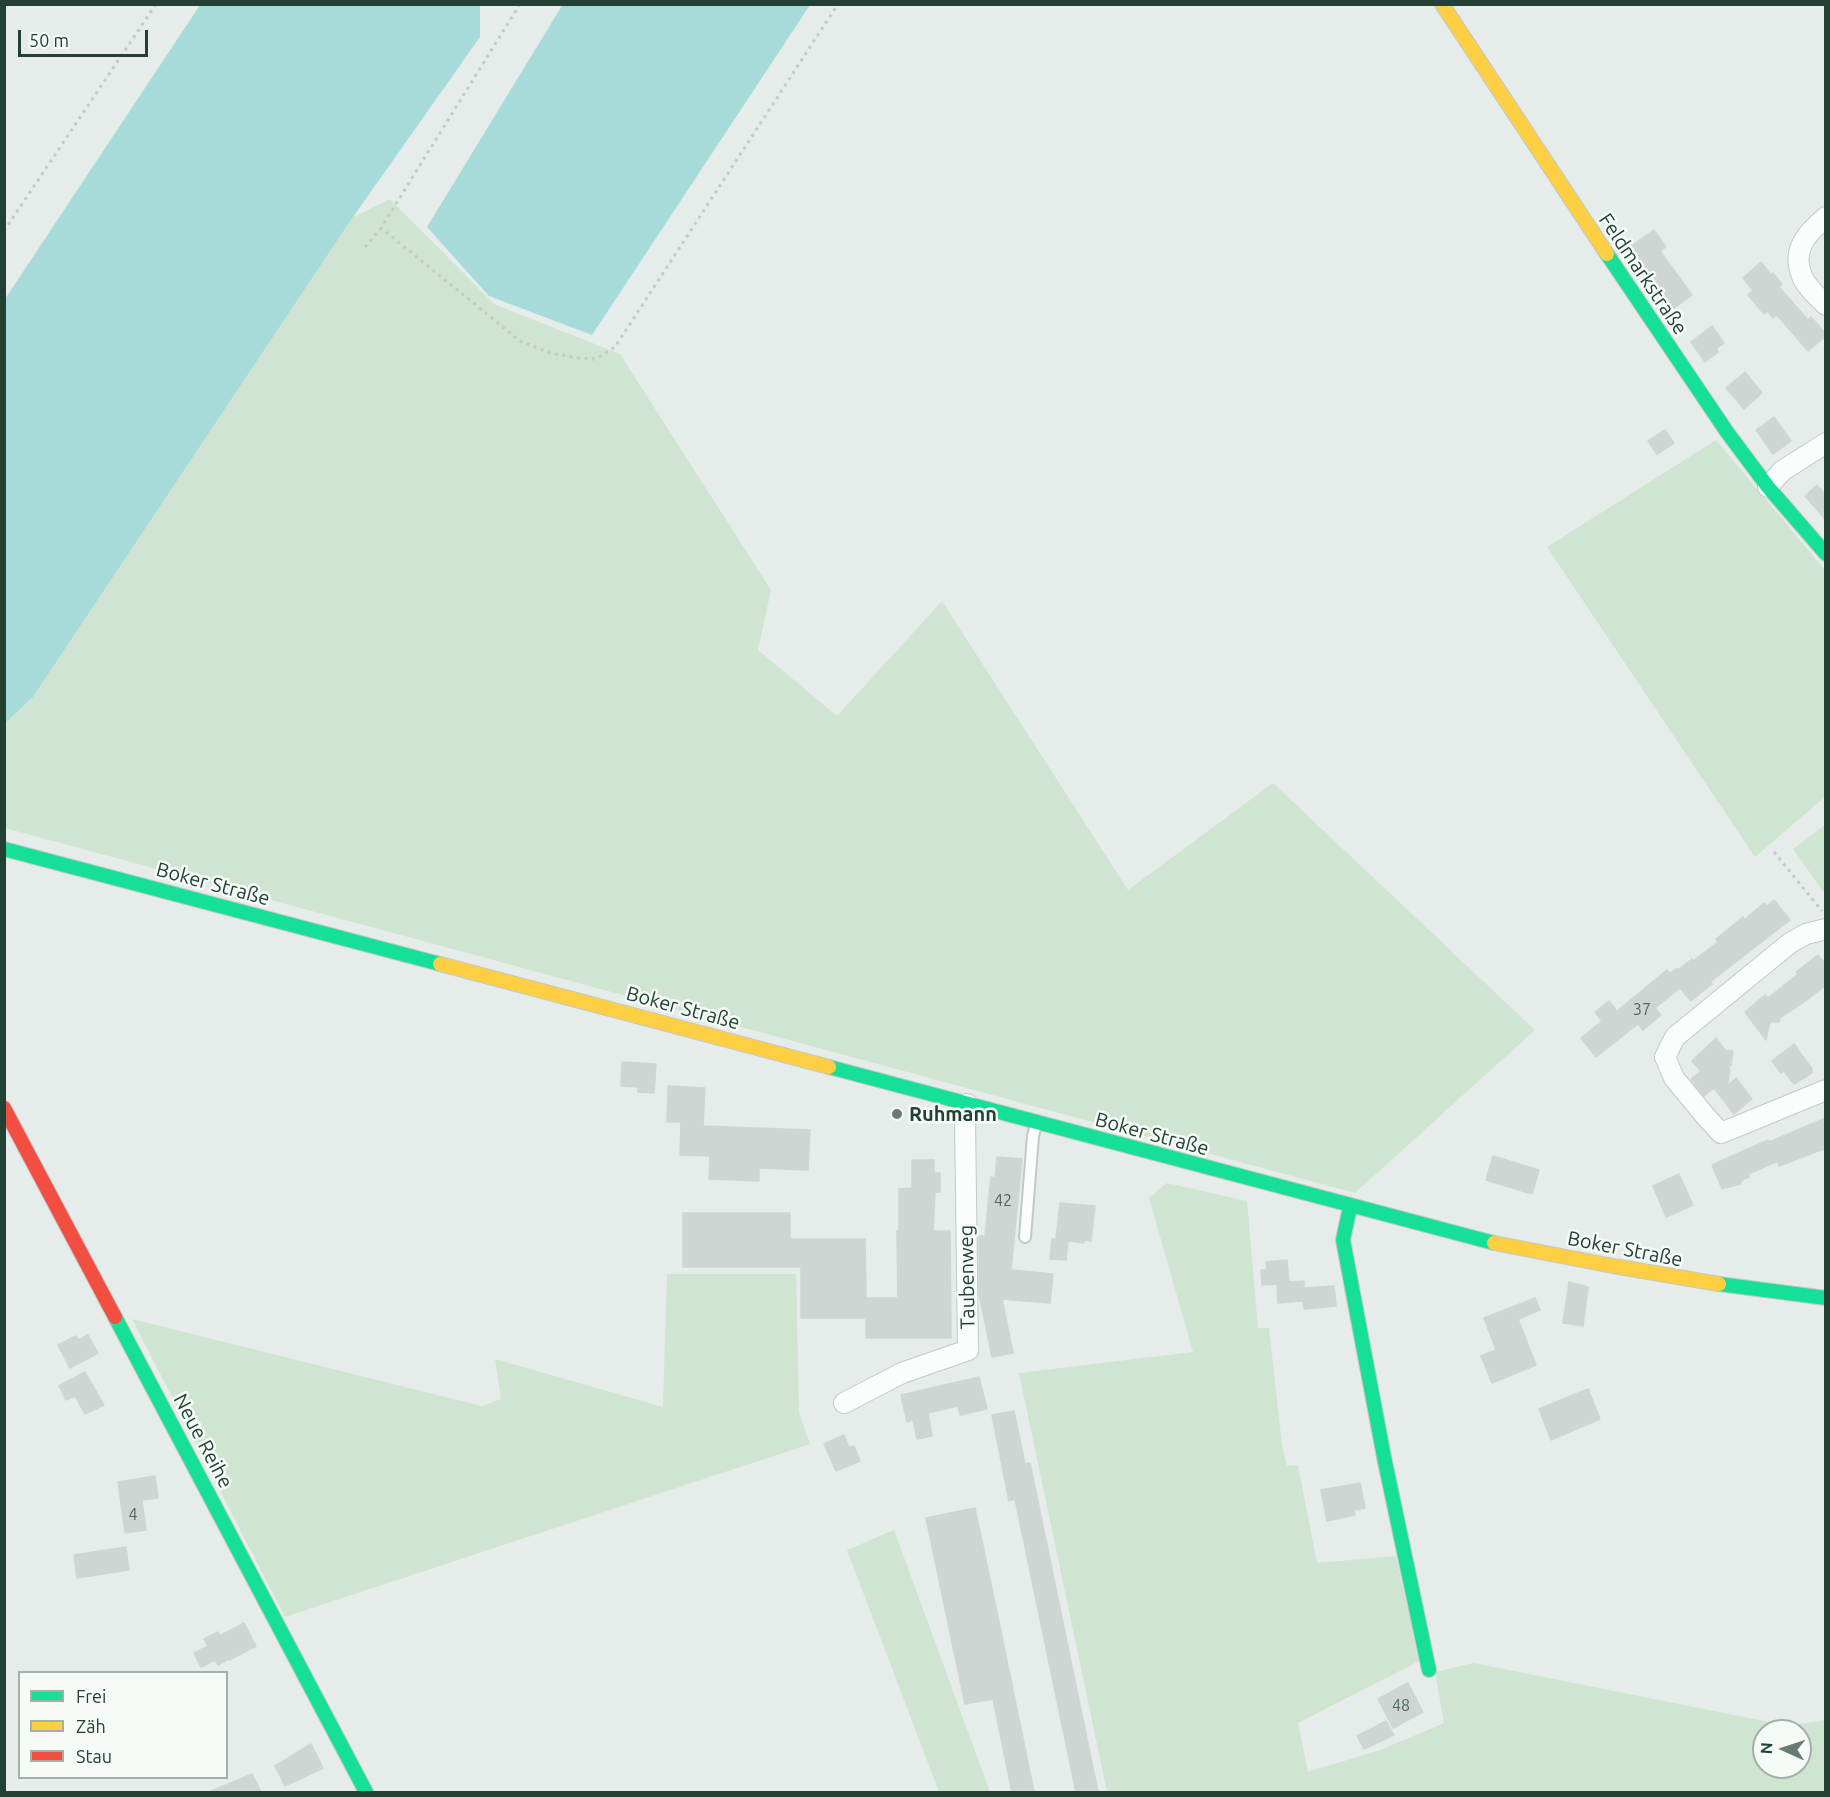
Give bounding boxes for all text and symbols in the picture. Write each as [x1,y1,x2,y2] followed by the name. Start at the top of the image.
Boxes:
[21,18,152,56] scale bar
[29,30,69,50] text: 50 m
[1594,209,1692,339] street label: Feldmarkstraße
[154,857,272,911] street label: Boker Straße
[624,981,742,1035] street label: Boker Straße
[1633,1000,1651,1020] house number: 37
[909,1102,997,1126] place label: Ruhmann
[890,1107,904,1121] marker: Ruhmann
[1093,1107,1211,1161] street label: Boker Straße
[994,1191,1012,1211] house number: 42
[954,1225,980,1329] street label: Taubenweg
[1565,1226,1685,1272] street label: Boker Straße
[168,1390,238,1492] street label: Neue Reihe
[128,1505,138,1525] house number: 4
[18,1671,228,1779] legend
[76,1686,106,1706] text: Frei
[1392,1696,1410,1716] house number: 48
[76,1716,106,1736] text: Zäh
[1752,1719,1812,1779] north arrow
[1757,1742,1775,1755] text: N
[76,1746,112,1766] text: Stau

